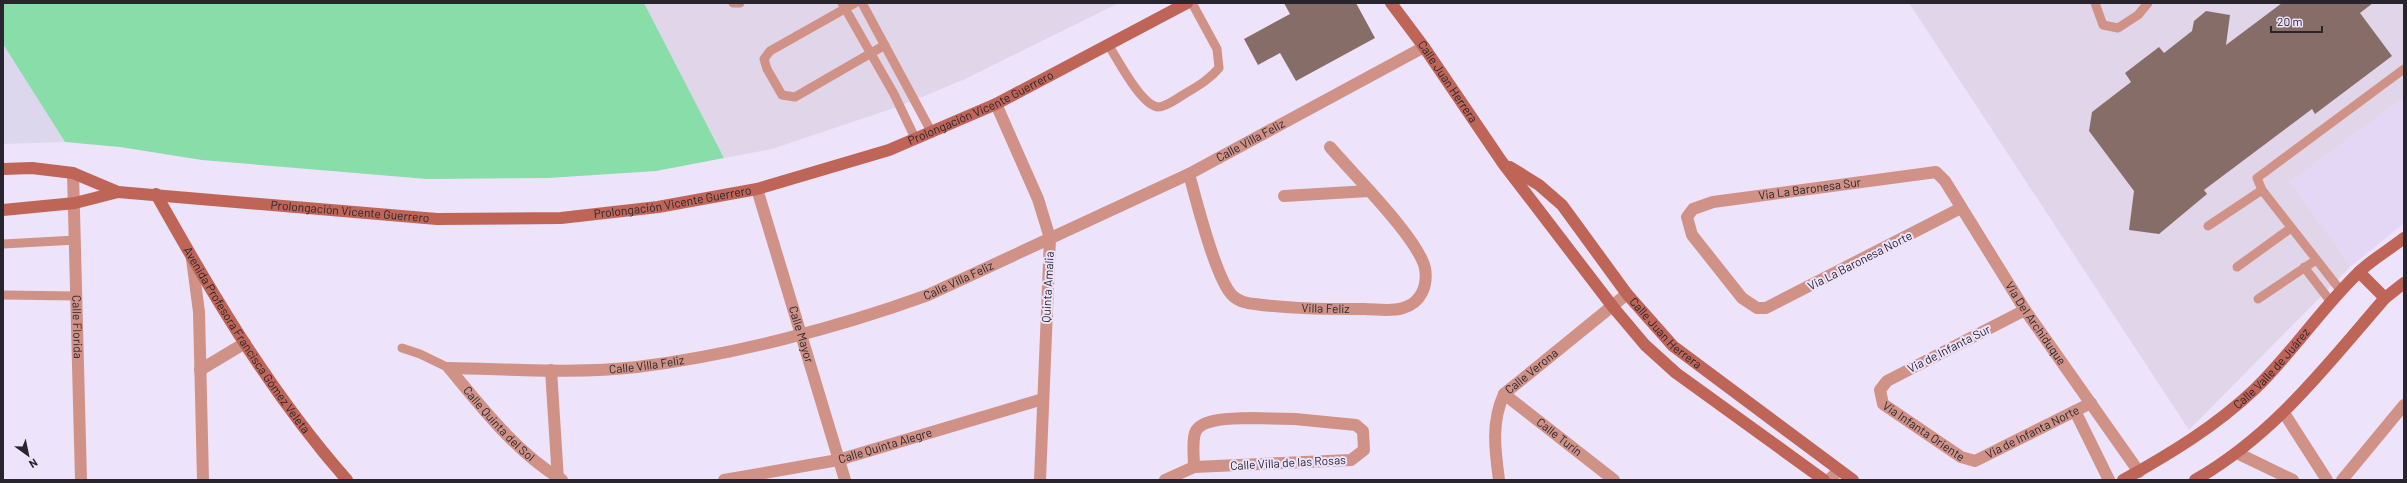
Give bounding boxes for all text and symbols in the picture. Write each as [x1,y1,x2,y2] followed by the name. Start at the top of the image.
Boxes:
[2271,8,2322,34] scale bar
[2277,14,2303,28] text: 20 m
[1416,37,1481,125] street label: Calle Juan Herrera
[905,67,1055,147] street label: Prolongación Vicente Guerrero
[1213,116,1287,164] street label: Calle Villa Feliz
[1757,174,1862,202] street label: Via La Baronesa Sur
[593,182,752,220] street label: Prolongación Vicente Guerrero
[270,197,430,224] street label: Prolongación Vicente Guerrero
[1805,228,1914,292] street label: Via La Baronesa Norte
[181,244,314,436] street label: Avenida Profesora Francisca Gómez Veleta
[1038,251,1056,323] street label: Quinta Amalia
[921,258,995,302] street label: Calle Villa Feliz
[2003,279,2069,367] street label: Via Del Archiduque
[1627,294,1705,371] street label: Calle Juan Herrera
[70,295,86,359] street label: Calle Florida
[1301,300,1350,315] street label: Villa Feliz
[787,304,817,365] street label: Calle Mayor
[1905,321,1993,375] street label: Via de Infanta Sur
[2230,325,2312,411] street label: Calle Valle de Juárez
[1502,345,1560,396] street label: Calle Verona
[609,352,685,375] street label: Calle Villa Feliz
[461,383,538,464] street label: Calle Quinta del Sol
[1880,398,1968,464] street label: Via Infanta Oriente
[1983,402,2081,461] street label: Via de Infanta Norte
[1534,414,1585,458] street label: Calle Turín
[836,424,933,466] street label: Calle Quinta Alegre
[8,435,48,475] north arrow
[1230,452,1346,472] street label: Calle Villa de las Rosas
[27,456,40,471] text: N

